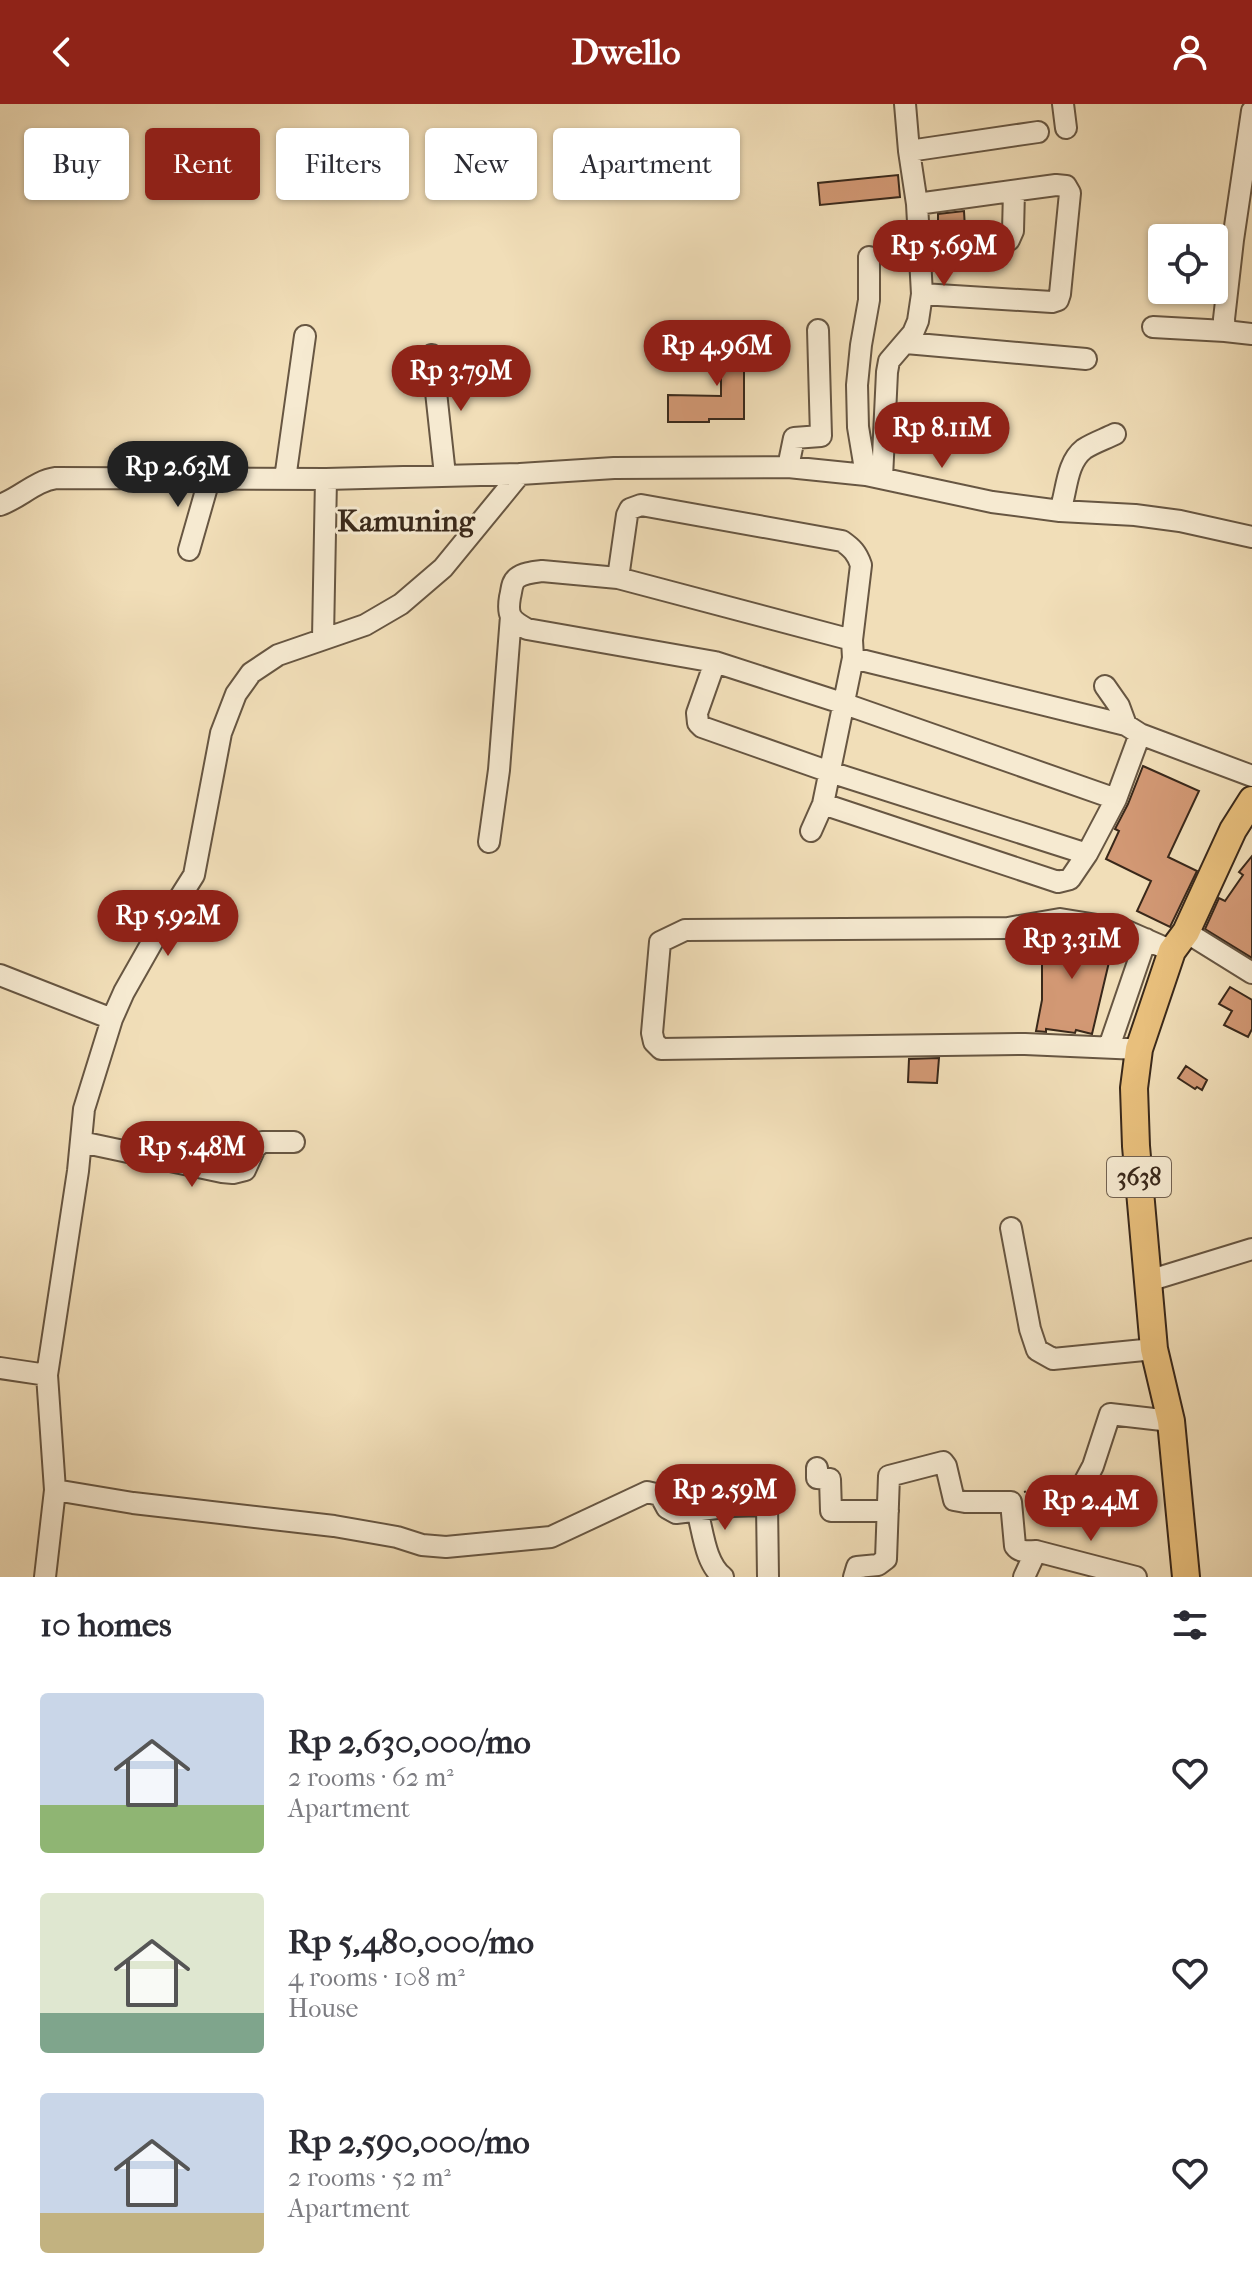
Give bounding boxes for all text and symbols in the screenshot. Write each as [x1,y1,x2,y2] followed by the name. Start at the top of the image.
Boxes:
[40,30,84,74] icon: back
[1168,30,1212,74] icon: person
[571,31,681,73] text: Dwello
[24,128,129,200] chip: Buy
[145,128,260,200] chip: Rent
[276,128,409,200] chip: Filters
[425,128,537,200] chip: New
[553,128,740,200] chip: Apartment
[861,220,1027,288] pin: Rp 5.69M
[1148,224,1228,304] map controls
[1148,224,1228,304] button: locate
[891,230,997,261] text: Rp 5.69M
[634,320,800,388] pin: Rp 4.96M
[662,330,772,361] text: Rp 4.96M
[378,345,544,413] pin: Rp 3.79M
[410,355,512,386] text: Rp 3.79M
[859,402,1025,470] pin: Rp 8.11M
[893,412,991,443] text: Rp 8.11M
[95,441,261,509] pin: Rp 2.63M
[125,451,231,482] text: Rp 2.63M
[337,504,476,539] district label: Kamuning
[85,890,251,958] pin: Rp 5.92M
[115,900,221,931] text: Rp 5.92M
[989,913,1155,981] pin: Rp 3.31M
[1023,923,1121,954] text: Rp 3.31M
[109,1121,275,1189] pin: Rp 5.48M
[138,1131,246,1162] text: Rp 5.48M
[1107,1157,1171,1197] road number: 3638
[642,1464,808,1532] pin: Rp 2.59M
[673,1474,777,1505] text: Rp 2.59M
[1017,1475,1165,1543] pin: Rp 2.4M
[1043,1485,1139,1516] text: Rp 2.4M
[1168,1603,1212,1647] icon: filters
[40,1605,171,1645] text: 10 homes
[288,1722,531,1762] text: Rp 2,630,000/mo
[104,1725,200,1821] icon: home
[1168,1751,1212,1795] icon: heart
[288,1762,454,1793] text: 2 rooms · 62 m²
[288,1793,410,1824] text: Apartment
[288,1922,534,1962] text: Rp 5,480,000/mo
[104,1925,200,2021] icon: home
[1168,1951,1212,1995] icon: heart
[288,1962,465,1993] text: 4 rooms · 108 m²
[288,1993,358,2024] text: House
[288,2122,530,2162] text: Rp 2,590,000/mo
[104,2125,200,2221] icon: home
[1168,2151,1212,2195] icon: heart
[288,2162,451,2193] text: 2 rooms · 52 m²
[288,2193,410,2224] text: Apartment

